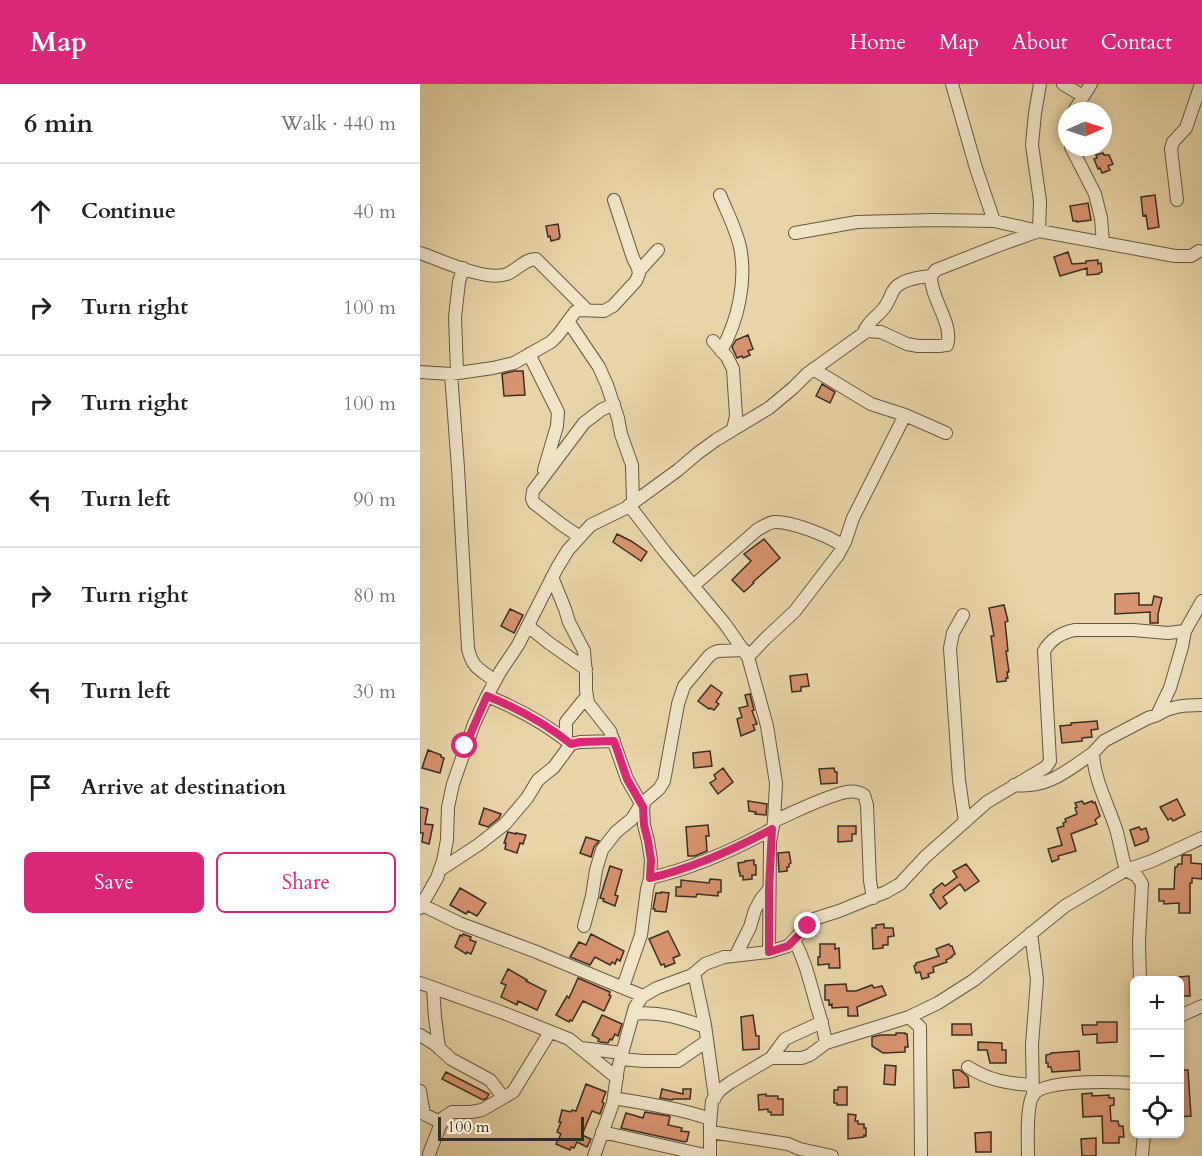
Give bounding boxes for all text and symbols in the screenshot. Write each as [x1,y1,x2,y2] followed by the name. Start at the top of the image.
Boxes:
[30,23,87,61] text: Map
[850,28,906,57] text: Home
[939,28,979,57] text: Map
[1012,28,1068,57] text: About
[1101,28,1172,57] text: Contact
[1058,102,1112,156] north arrow
[24,106,93,141] text: 6 min
[281,110,396,137] text: Walk · 440 m
[24,195,57,228] icon: ahead
[81,196,176,226] text: Continue
[353,198,396,225] text: 40 m
[24,291,57,324] icon: right
[81,292,188,322] text: Turn right
[343,294,396,321] text: 100 m
[24,387,57,420] icon: right
[81,388,188,418] text: Turn right
[343,390,396,417] text: 100 m
[24,483,57,516] icon: left
[81,484,170,514] text: Turn left
[353,486,396,513] text: 90 m
[24,579,57,612] icon: right
[81,580,188,610] text: Turn right
[353,582,396,609] text: 80 m
[24,675,57,708] icon: left
[81,676,170,706] text: Turn left
[353,678,396,705] text: 30 m
[451,732,477,758] route start
[24,771,57,804] icon: arrive
[81,772,286,802] text: Arrive at destination
[24,852,204,913] button: Save
[216,852,396,913] button: Share
[794,912,820,938] route end
[1130,976,1184,1138] map controls
[1130,976,1184,1030] button: +
[1130,1030,1184,1084] button: −
[1130,1084,1184,1138] button: locate
[438,1114,584,1142] scale bar
[447,1116,489,1138] text: 100 m

